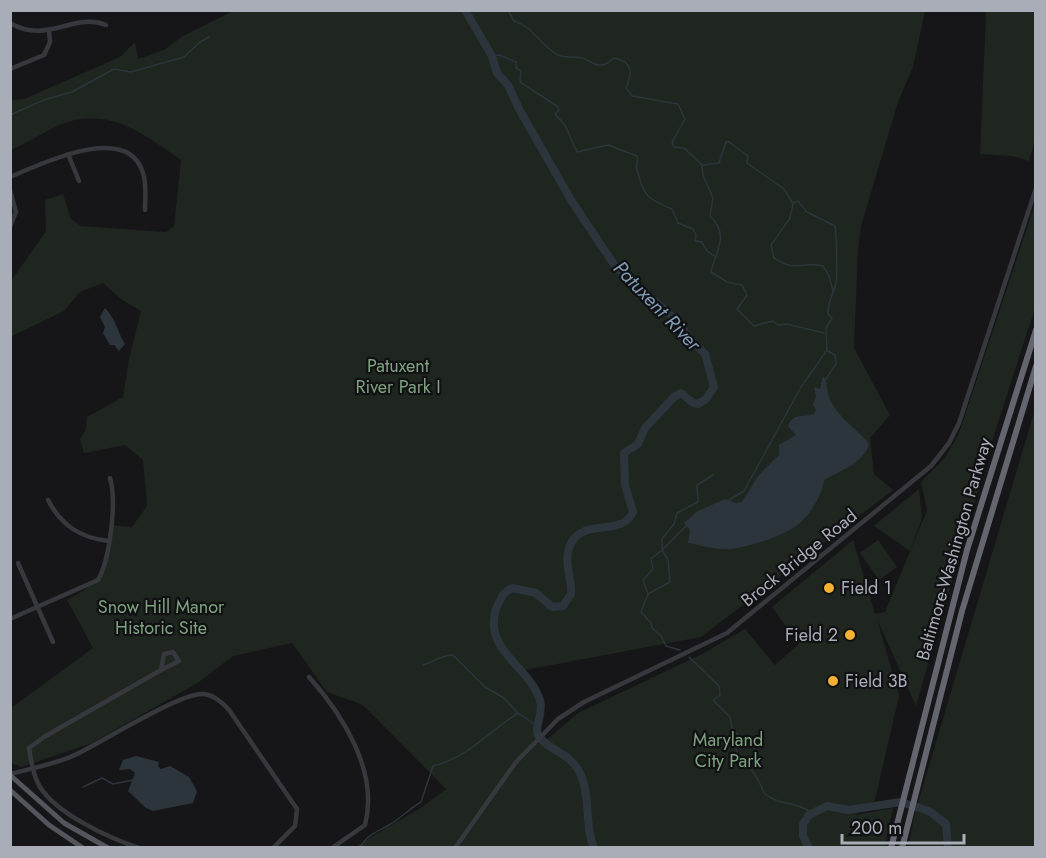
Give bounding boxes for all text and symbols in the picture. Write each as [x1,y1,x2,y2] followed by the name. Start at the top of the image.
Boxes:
[606,254,708,359] water label: Patuxent River
[355,353,441,400] park label: Patuxent River Park I
[910,435,998,663] street label: Baltimore-Washington Parkway
[735,503,863,613] street label: Brock Bridge Road
[841,575,892,601] place label: Field 1
[822,581,836,595] marker: Field 1
[98,594,225,641] park label: Snow Hill Manor Historic Site
[785,622,838,648] place label: Field 2
[843,628,857,642] marker: Field 2
[845,668,908,694] place label: Field 3B
[826,674,840,688] marker: Field 3B
[693,727,763,774] park label: Maryland City Park
[842,807,964,845] scale bar
[851,815,902,841] text: 200 m

